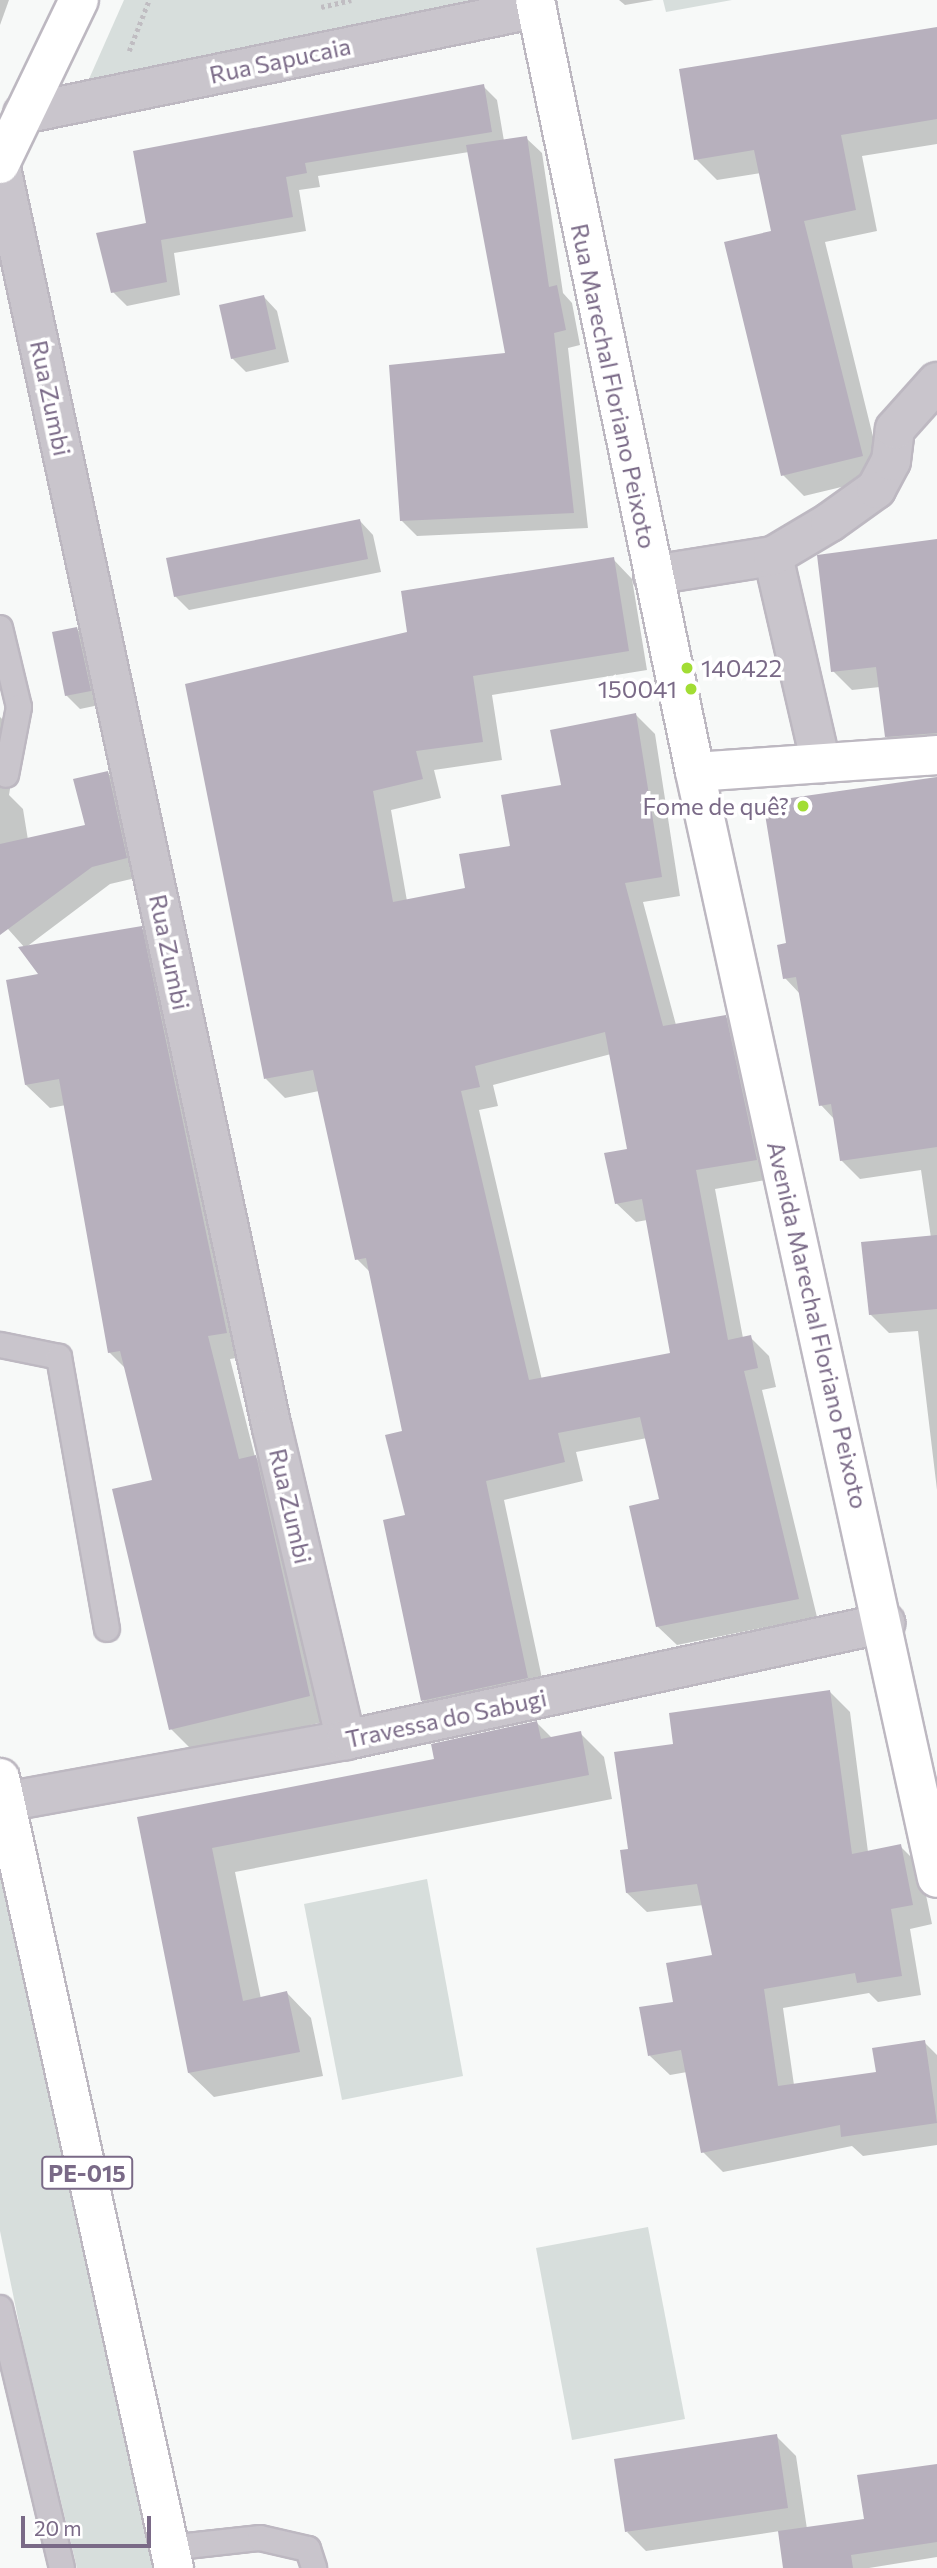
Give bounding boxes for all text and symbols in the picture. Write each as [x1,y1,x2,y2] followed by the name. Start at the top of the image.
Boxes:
[207,31,353,89] street label: Rua Sapucaia
[565,221,663,551] street label: Rua Marechal Floriano Peixoto
[25,338,77,458] street label: Rua Zumbi
[701,654,782,682] place label: 140422
[679,660,695,676] marker: 140422
[598,675,677,703] place label: 150041
[683,681,699,697] marker: 150041
[643,792,789,820] place label: Fome de quê?
[795,798,811,814] marker: Fome de quê?
[144,892,196,1012] street label: Rua Zumbi
[762,1138,874,1512] street label: Avenida Marechal Floriano Peixoto
[264,1446,318,1566] street label: Rua Zumbi
[343,1683,549,1753] street label: Travessa do Sabugi
[40,2154,134,2192] road number: PE-015
[24,2502,154,2546] scale bar
[34,2515,82,2540] text: 20 m

